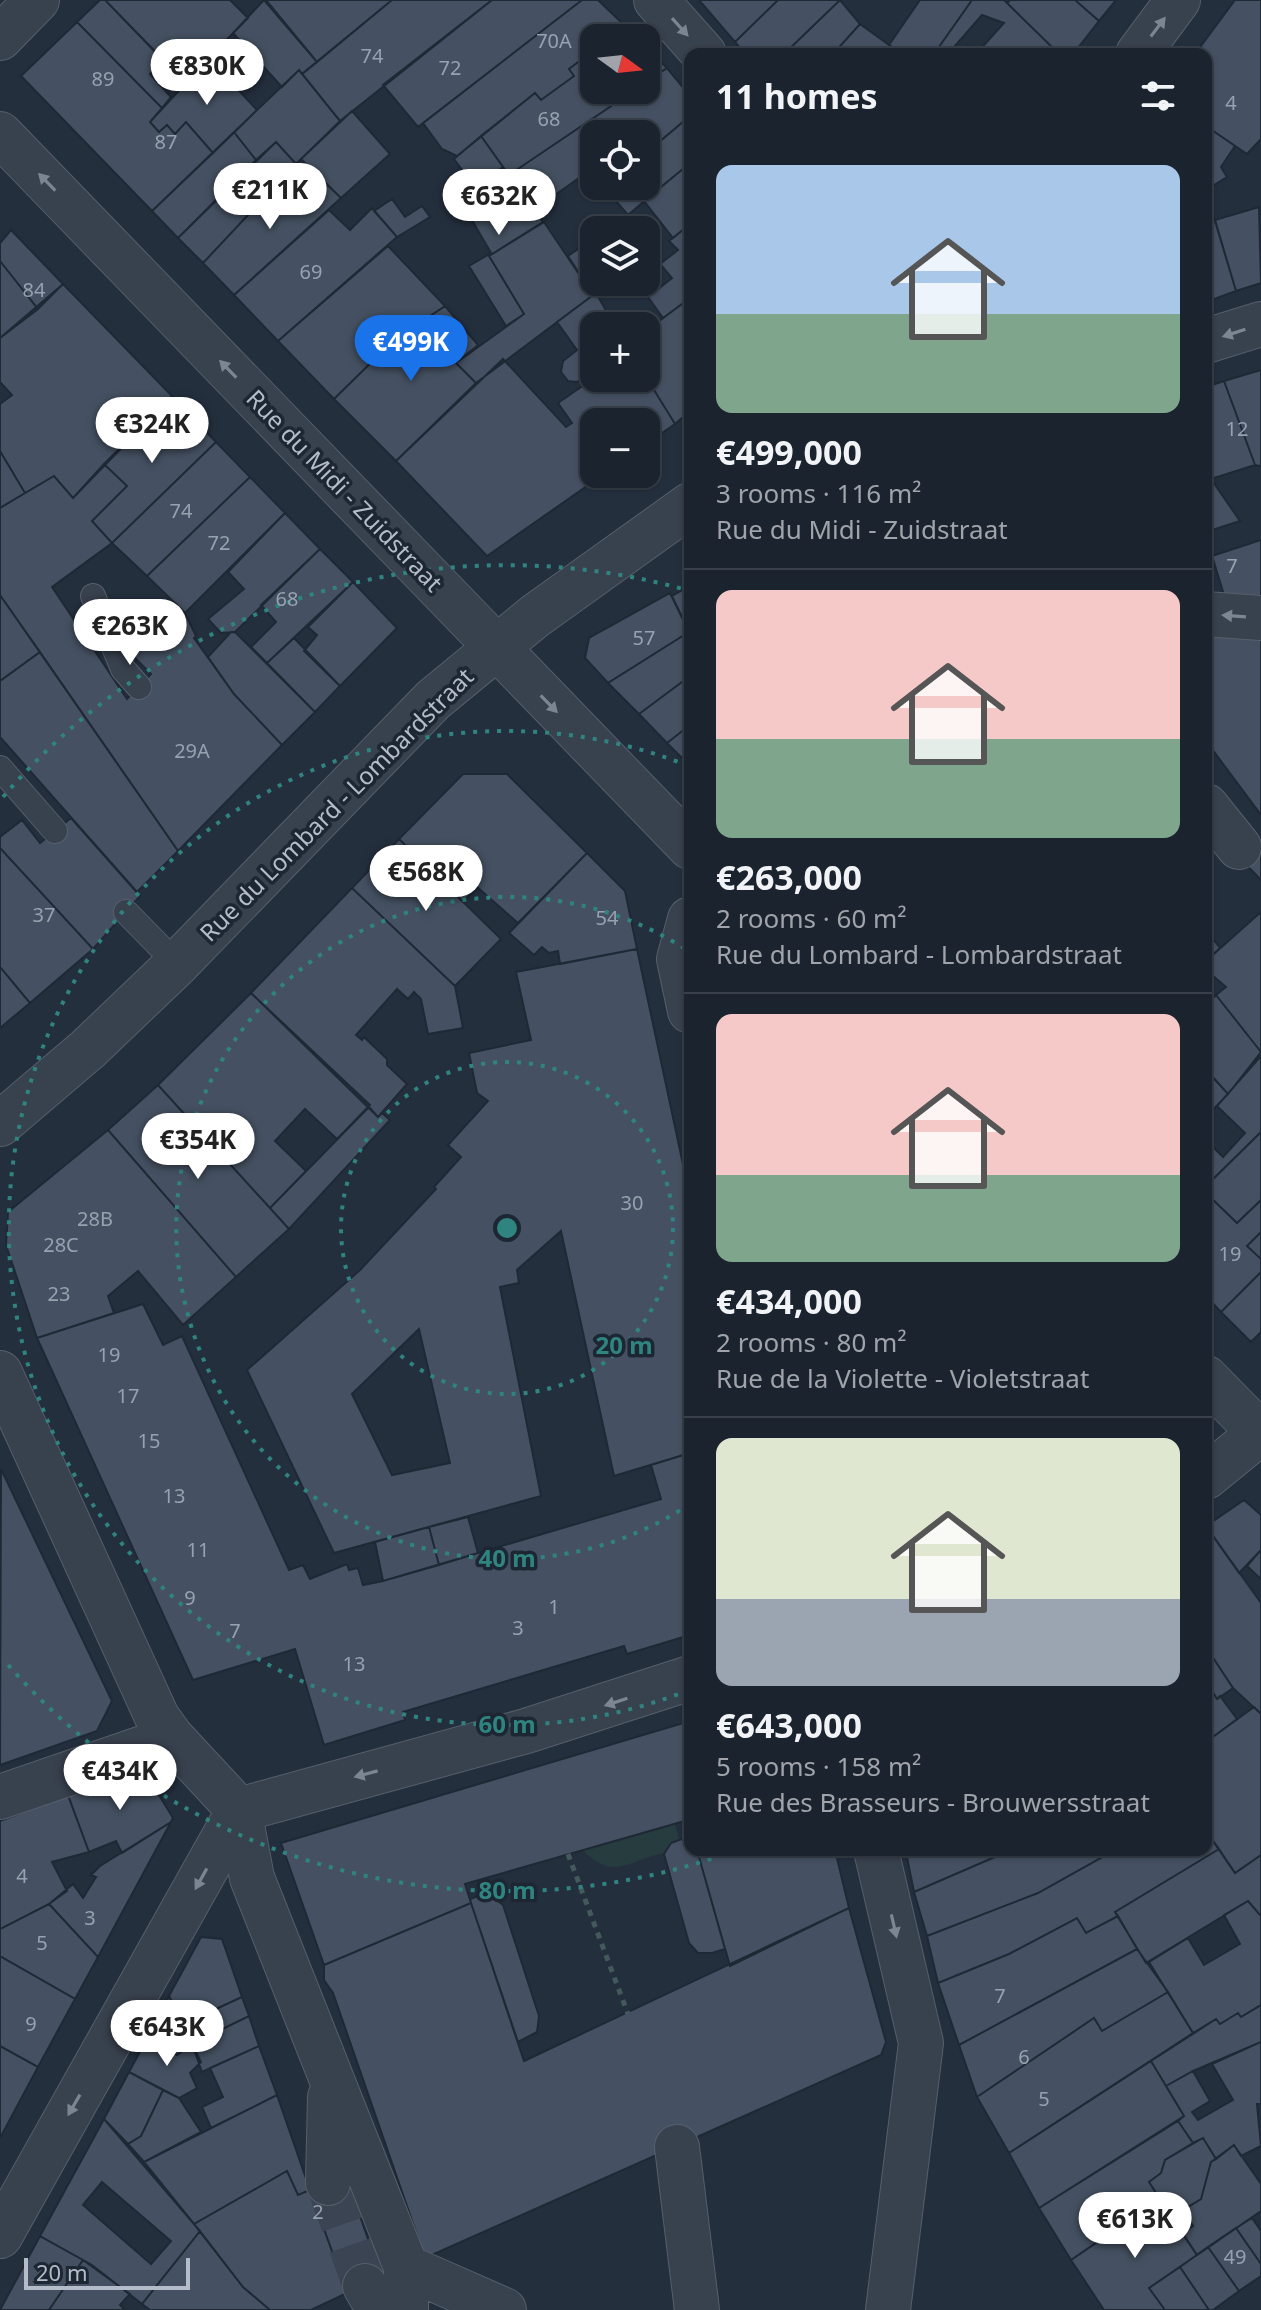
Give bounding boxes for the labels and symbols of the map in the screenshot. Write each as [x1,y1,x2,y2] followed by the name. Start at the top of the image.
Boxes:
[1150,16,1166,38] one-way arrow
[671,17,689,36] one-way arrow
[580,24,660,104] north arrow
[536,27,572,54] house number: 70A
[151,39,263,107] pin: €830K
[361,42,384,69] house number: 74
[439,54,461,81] house number: 72
[92,65,114,92] house number: 89
[1225,89,1237,116] house number: 4
[538,105,560,132] house number: 68
[155,128,177,155] house number: 87
[214,163,326,231] pin: €211K
[443,169,555,237] pin: €632K
[38,173,56,192] one-way arrow
[300,258,322,285] house number: 69
[23,276,46,303] house number: 84
[355,315,467,383] pin: €499K
[1221,327,1245,339] one-way arrow
[219,360,237,379] one-way arrow
[240,382,451,599] street label: Rue du Midi - Zuidstraat
[96,397,208,465] pin: €324K
[1226,415,1248,442] house number: 12
[170,497,193,524] house number: 74
[208,529,230,556] house number: 72
[1226,552,1238,579] house number: 7
[276,585,298,612] house number: 68
[74,599,186,667] pin: €263K
[1221,609,1246,622] one-way arrow
[633,624,655,651] house number: 57
[192,660,480,948] street label: Rue du Lombard - Lombardstraat
[539,694,558,713] one-way arrow
[174,737,210,764] house number: 29A
[370,845,482,913] pin: €568K
[33,901,55,928] house number: 37
[596,904,619,931] house number: 54
[142,1113,254,1181] pin: €354K
[621,1189,643,1216] house number: 30
[77,1205,113,1232] house number: 28B
[493,1214,521,1242] centre of rings
[43,1231,79,1258] house number: 28C
[1219,1240,1241,1267] house number: 19
[48,1280,70,1307] house number: 23
[595,1328,653,1361] text: 20 m
[98,1341,120,1368] house number: 19
[117,1382,139,1409] house number: 17
[138,1427,160,1454] house number: 15
[163,1482,185,1509] house number: 13
[187,1536,209,1563] house number: 11
[478,1541,536,1574] text: 40 m
[184,1584,196,1611] house number: 9
[548,1593,560,1620] house number: 1
[512,1614,524,1641] house number: 3
[229,1617,241,1644] house number: 7
[343,1650,365,1677] house number: 13
[603,1696,627,1709] one-way arrow
[478,1707,536,1740] text: 60 m
[64,1744,176,1812] pin: €434K
[353,1768,378,1780] one-way arrow
[16,1862,28,1889] house number: 4
[195,1867,208,1890] one-way arrow
[478,1873,536,1906] text: 80 m
[84,1904,96,1931] house number: 3
[888,1914,900,1939] one-way arrow
[36,1929,48,1956] house number: 5
[994,1982,1006,2009] house number: 7
[111,2000,223,2068] pin: €643K
[25,2010,37,2037] house number: 9
[1018,2043,1030,2070] house number: 6
[1038,2085,1050,2112] house number: 5
[67,2094,81,2116] one-way arrow
[1079,2192,1191,2260] pin: €613K
[312,2198,324,2225] house number: 2
[1224,2243,1246,2270] house number: 49
[24,2254,190,2290] scale bar

